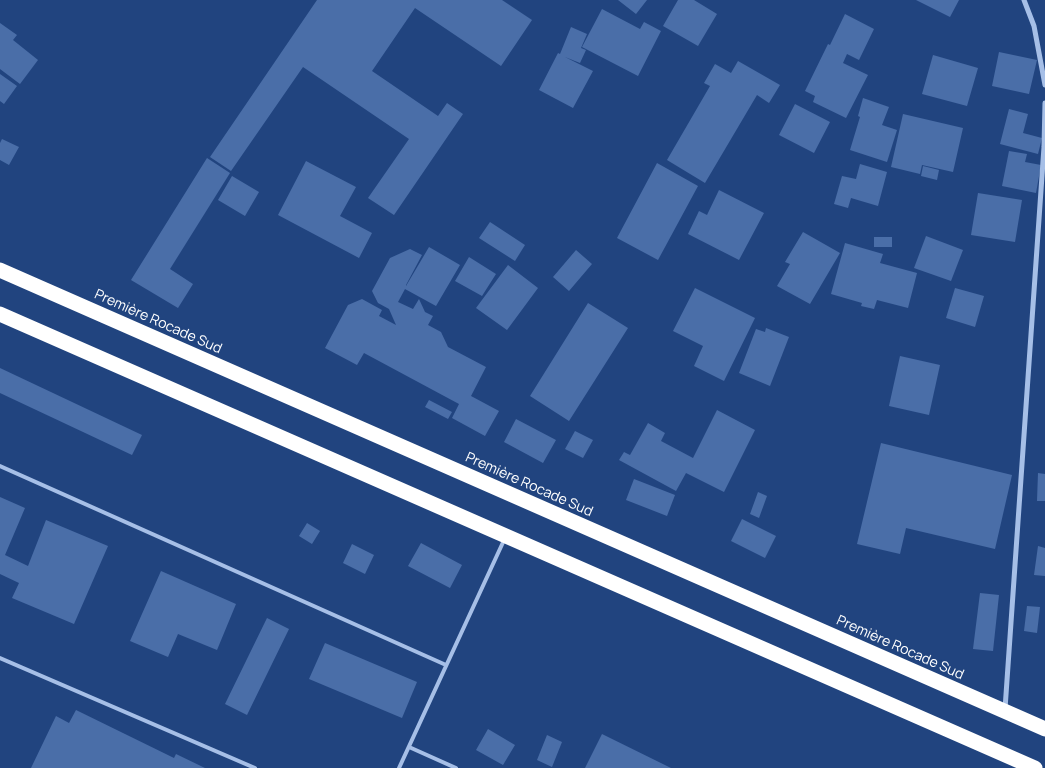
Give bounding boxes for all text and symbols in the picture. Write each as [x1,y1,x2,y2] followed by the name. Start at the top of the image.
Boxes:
[92,286,224,358] street label: Première Rocade Sud
[463,449,595,521] street label: Première Rocade Sud
[834,612,966,684] street label: Première Rocade Sud

